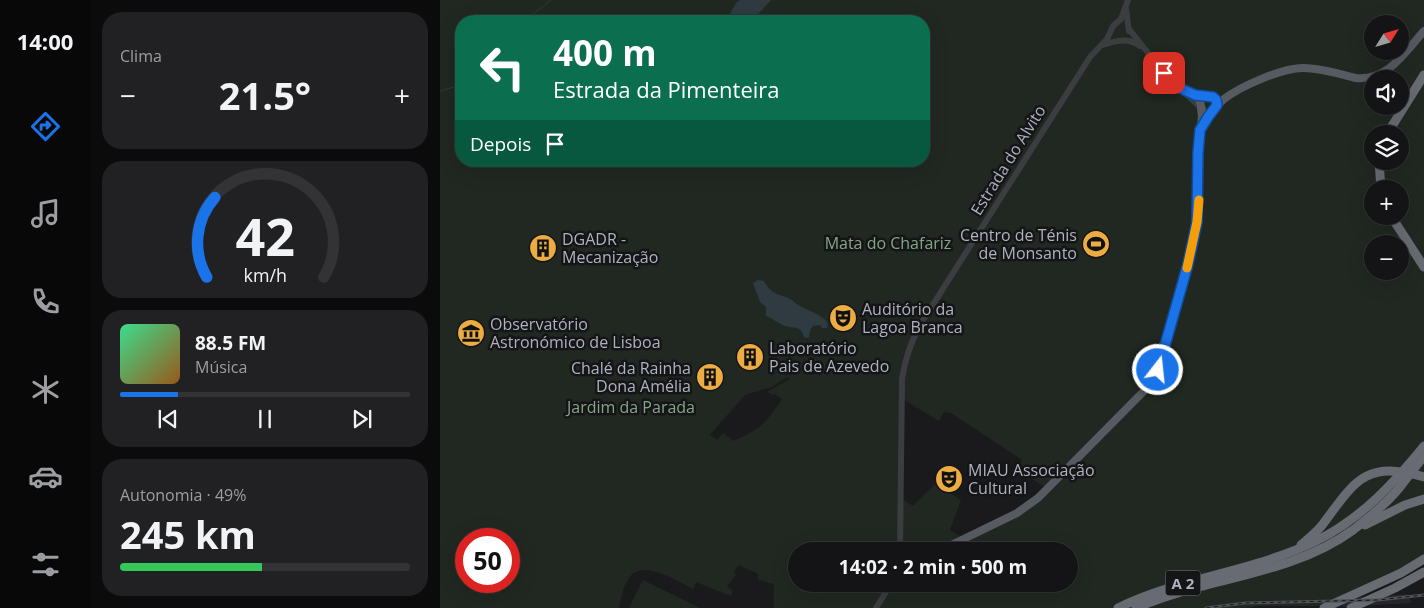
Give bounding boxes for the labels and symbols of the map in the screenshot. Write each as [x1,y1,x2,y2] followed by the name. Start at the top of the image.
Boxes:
[1364,15,1409,60] north arrow
[1143,52,1185,94] pin
[965,101,1051,219] street label: Estrada do Alvito
[960,224,1077,264] place label: Centro de Ténis de Monsanto
[562,228,658,268] place label: DGADR - Mecanização
[1081,229,1111,259] sports icon: Centro de Ténis de Monsanto
[825,232,951,254] park label: Mata do Chafariz
[528,233,558,263] building icon: DGADR - Mecanização
[862,298,963,338] place label: Auditório da Lagoa Branca
[828,303,858,333] theatre icon: Auditório da Lagoa Branca
[490,313,661,353] place label: Observatório Astronómico de Lisboa
[456,318,486,348] museum icon: Observatório Astronómico de Lisboa
[769,337,889,377] place label: Laboratório Pais de Azevedo
[735,342,765,372] building icon: Laboratório Pais de Azevedo
[1131,343,1183,395] position arrow
[571,357,691,397] place label: Chalé da Rainha Dona Amélia
[695,362,725,392] building icon: Chalé da Rainha Dona Amélia
[565,396,695,418] park label: Jardim da Parada
[968,459,1095,499] place label: MIAU Associação Cultural
[934,464,964,494] theatre icon: MIAU Associação Cultural
[455,528,520,593] speed limit sign: 50
[1166,570,1200,596] road number: A 2

